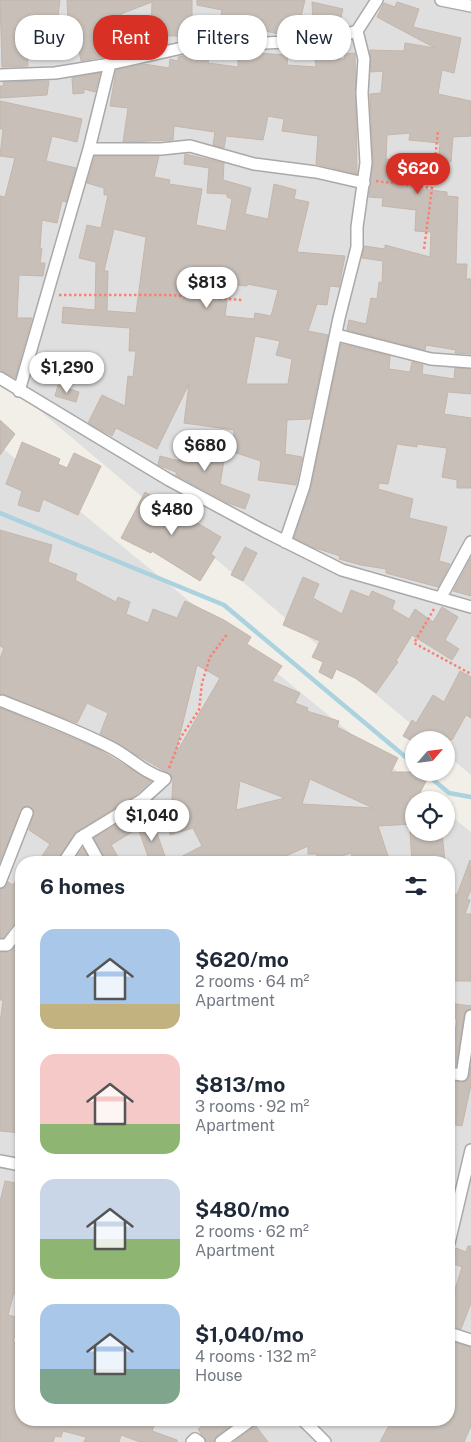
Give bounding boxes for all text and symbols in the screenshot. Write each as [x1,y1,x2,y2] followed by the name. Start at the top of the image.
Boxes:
[15,15,83,60] chip: Buy
[93,15,168,60] chip: Rent
[178,15,267,60] chip: Filters
[277,15,351,60] chip: New
[388,152,448,195] pin: $620
[397,159,439,178] text: $620
[177,266,237,309] pin: $813
[187,273,227,292] text: $813
[26,352,108,394] pin: $1,290
[40,358,94,377] text: $1,290
[175,430,235,472] pin: $680
[184,436,226,455] text: $680
[142,494,202,536] pin: $480
[151,500,193,519] text: $480
[405,731,455,781] north arrow
[405,731,455,841] map controls
[405,791,455,841] button: locate
[111,800,193,842] pin: $1,040
[125,806,179,825] text: $1,040
[402,872,430,900] icon: filters
[40,874,125,899] text: 6 homes
[195,947,289,972] text: $620/mo
[80,949,140,1009] icon: home
[195,972,309,991] text: 2 rooms · 64 m²
[195,991,275,1010] text: Apartment
[195,1072,285,1097] text: $813/mo
[80,1074,140,1134] icon: home
[195,1097,309,1116] text: 3 rooms · 92 m²
[195,1116,275,1135] text: Apartment
[195,1197,290,1222] text: $480/mo
[80,1199,140,1259] icon: home
[195,1222,309,1241] text: 2 rooms · 62 m²
[195,1241,275,1260] text: Apartment
[195,1322,304,1347] text: $1,040/mo
[80,1324,140,1384] icon: home
[195,1347,316,1366] text: 4 rooms · 132 m²
[195,1366,243,1385] text: House

